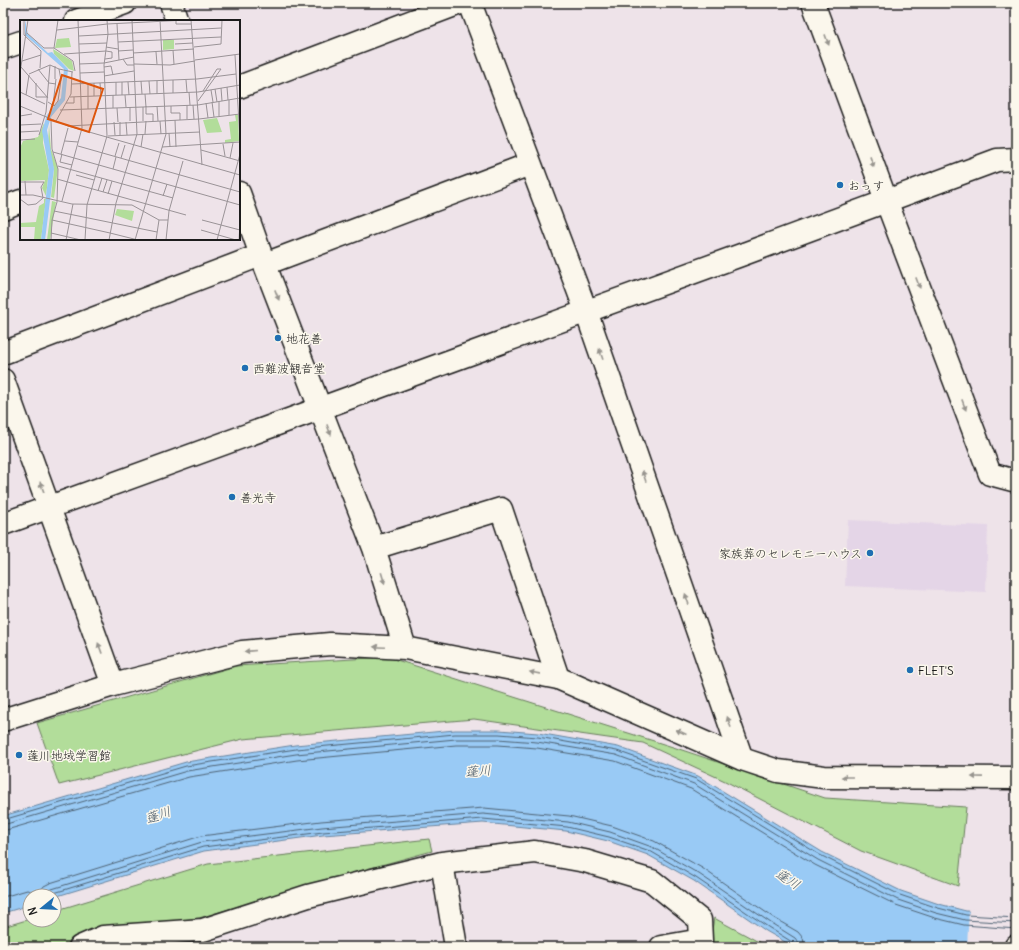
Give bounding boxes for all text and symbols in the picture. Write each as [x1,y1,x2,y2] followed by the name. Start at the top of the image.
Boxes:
[20,20,240,240] inset map
[824,34,830,46] one-way arrow
[869,156,875,168] one-way arrow
[848,178,884,193] place label: おっす
[835,180,845,190] marker: おっす
[915,278,921,290] one-way arrow
[274,290,280,302] one-way arrow
[286,331,322,346] place label: 地花善
[273,333,283,343] marker: 地花善
[598,347,604,359] one-way arrow
[253,361,325,376] place label: 西難波観音堂
[240,363,250,373] marker: 西難波観音堂
[961,399,967,411] one-way arrow
[326,424,332,436] one-way arrow
[641,470,647,482] one-way arrow
[38,480,44,492] one-way arrow
[240,490,276,505] place label: 善光寺
[227,492,237,502] marker: 善光寺
[719,546,862,561] place label: 家族葬のセレモニーハウス
[865,548,875,558] marker: 家族葬のセレモニーハウス
[380,572,386,584] one-way arrow
[683,593,689,605] one-way arrow
[97,642,103,654] one-way arrow
[373,643,385,650] one-way arrow
[244,648,256,654] one-way arrow
[918,663,954,678] place label: FLET'S
[905,665,915,675] marker: FLET'S
[529,670,541,676] one-way arrow
[726,716,732,728] one-way arrow
[675,729,687,735] one-way arrow
[27,748,111,763] place label: 蓬川地域学習館
[14,750,24,760] marker: 蓬川地域学習館
[464,761,492,781] water label: 蓬川
[840,774,853,780] one-way arrow
[970,774,983,780] one-way arrow
[143,803,173,827] water label: 蓬川
[772,865,804,893] water label: 蓬川
[22,888,62,928] north arrow
[25,905,40,917] text: N

